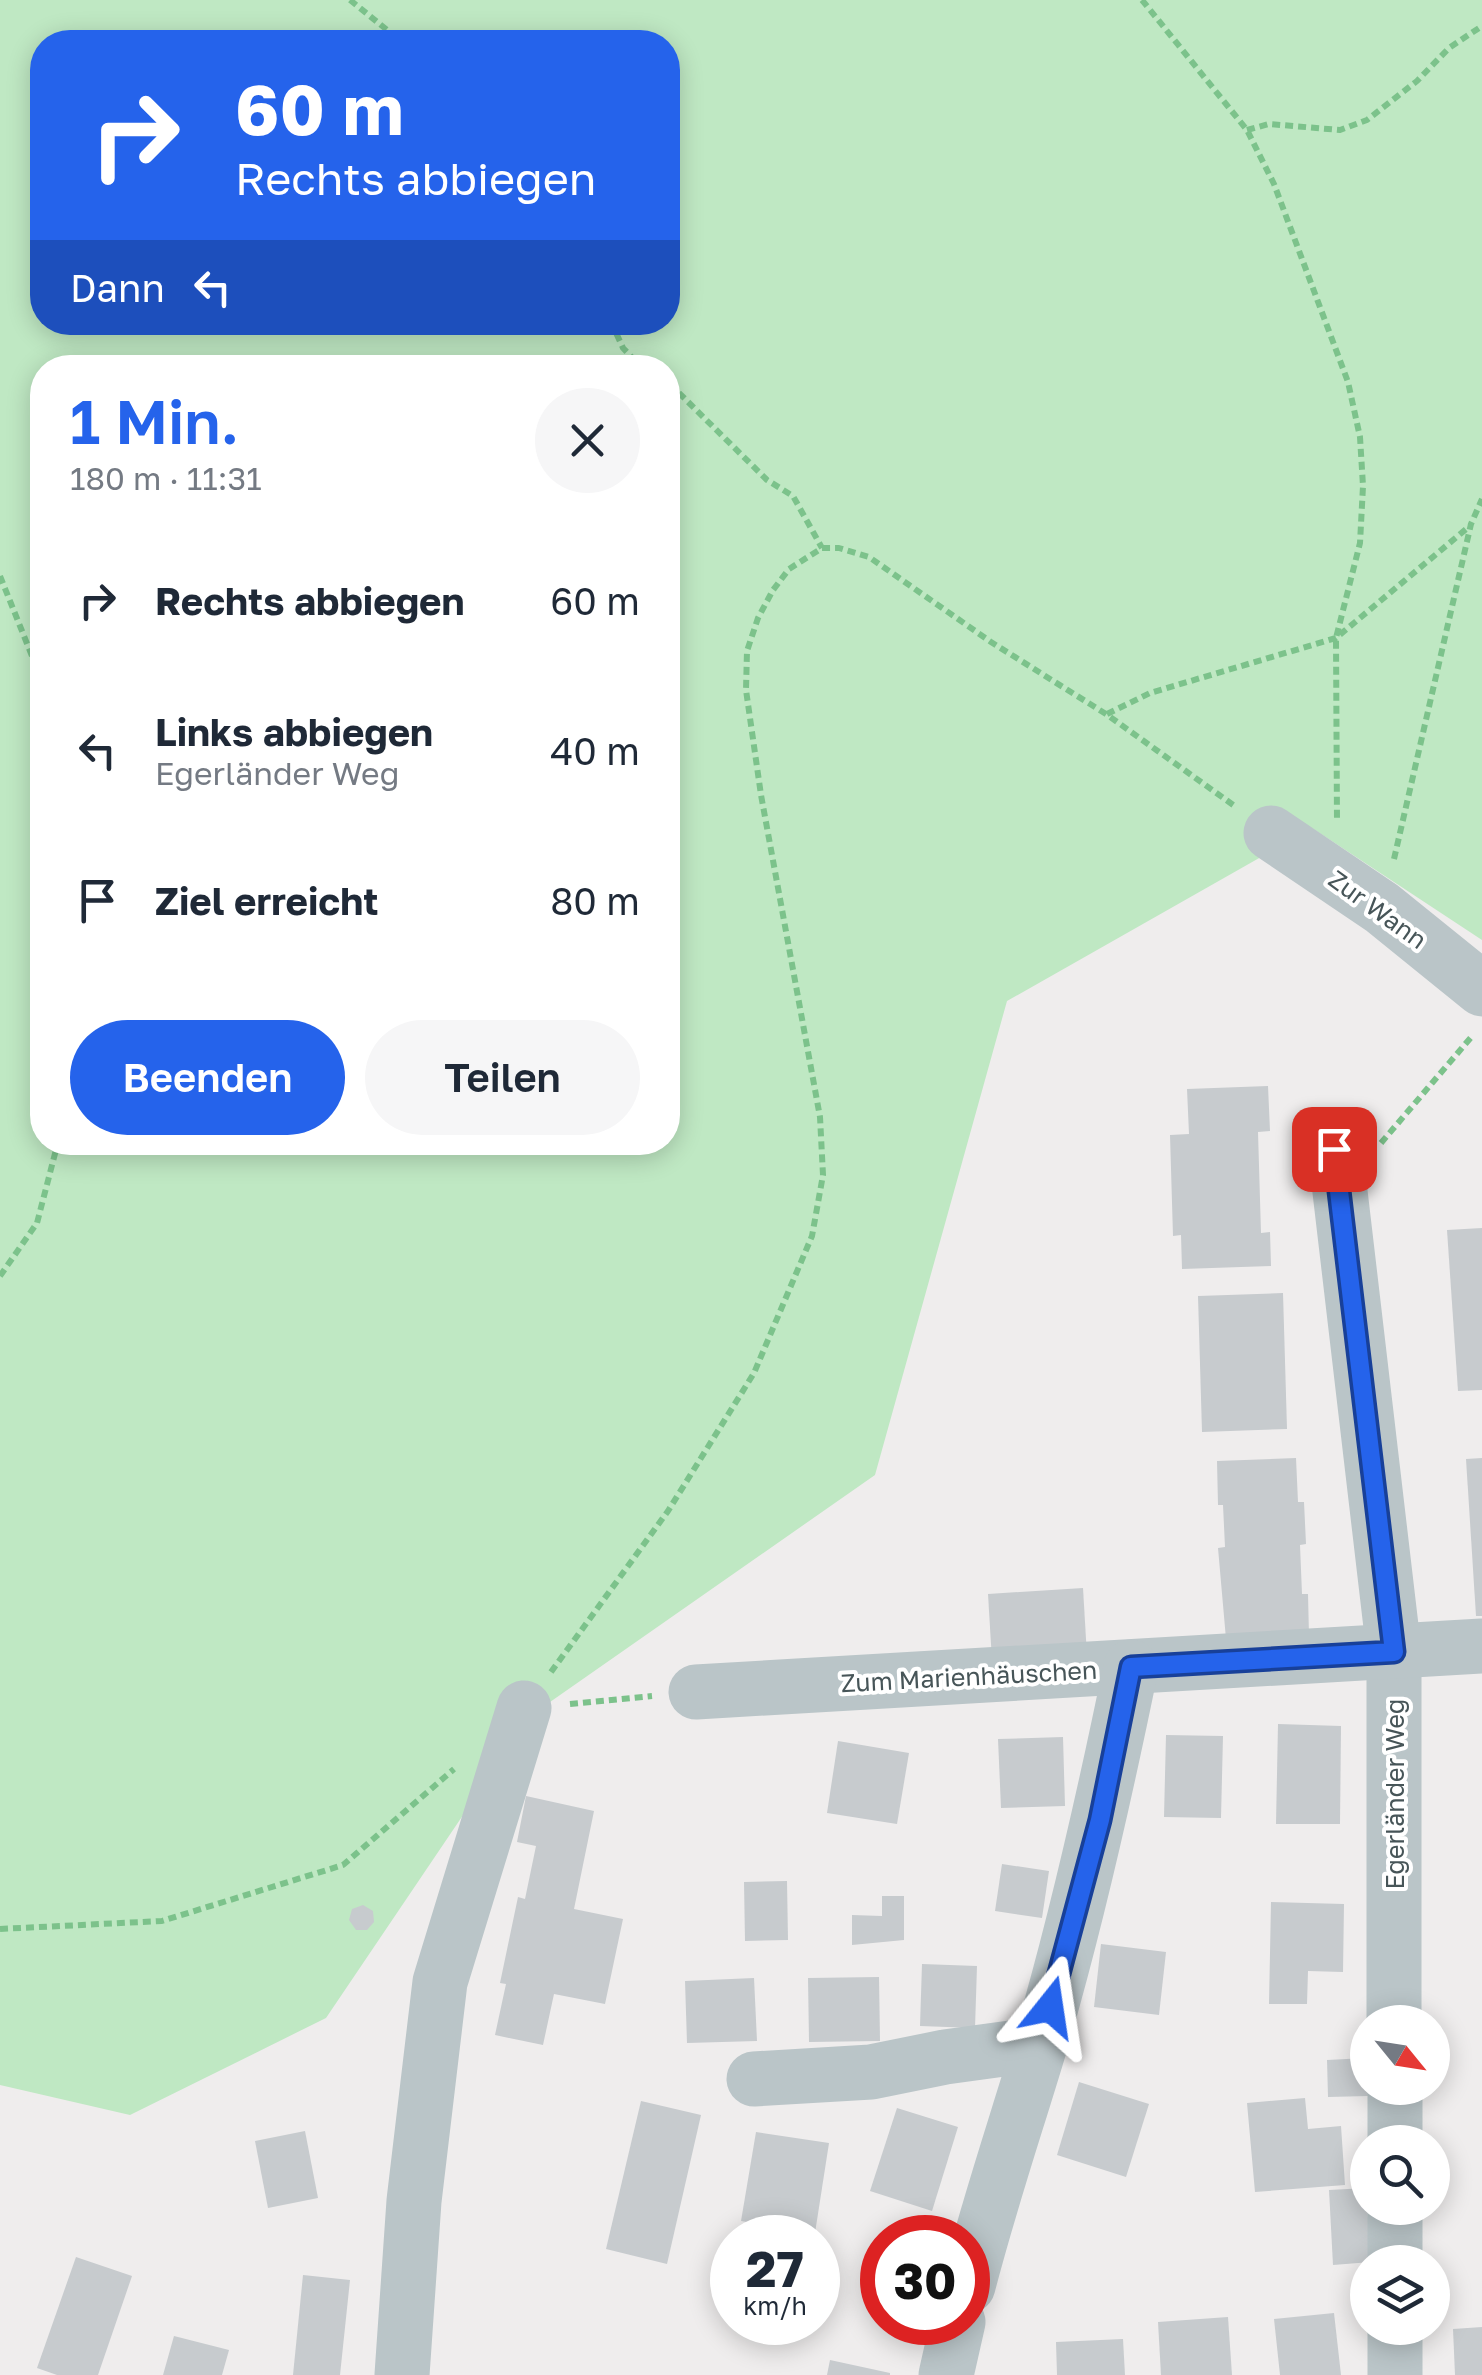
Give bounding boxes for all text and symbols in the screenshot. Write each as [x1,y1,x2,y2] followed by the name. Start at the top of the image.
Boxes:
[235,66,404,150] text: 60 m
[70,70,200,200] icon: right
[235,151,597,205] text: Rechts abbiegen
[185,260,240,315] icon: left
[70,265,165,310] text: Dann
[70,385,239,457] text: 1 Min.
[535,388,640,493] button: close
[70,459,262,497] text: 180 m · 11:31
[70,573,125,628] icon: right
[155,578,464,623] text: Rechts abbiegen
[550,578,640,623] text: 60 m
[155,709,433,754] text: Links abbiegen
[70,723,125,778] icon: left
[550,728,640,773] text: 40 m
[155,754,399,792] text: Egerländer Weg
[1323,863,1433,955] street label: Zur Wann
[70,873,125,928] icon: arrive
[155,878,378,923] text: Ziel erreicht
[550,878,640,923] text: 80 m
[70,1020,345,1135] button: Beenden
[365,1020,640,1135] button: Teilen
[1292,1107,1377,1192] pin
[1307,1122,1362,1177] icon: arrive
[840,1654,1098,1698] street label: Zum Marienhäuschen
[1379,1699,1410,1889] street label: Egerländer Weg
[998,1955,1102,2059] position arrow
[1350,2005,1450,2105] north arrow
[1350,2005,1450,2345] map controls
[1350,2125,1450,2225] button: search
[860,2215,990,2345] speed limit sign: 30
[746,2238,804,2298] text: 27
[1350,2245,1450,2345] button: layers
[743,2290,807,2321] text: km/h

